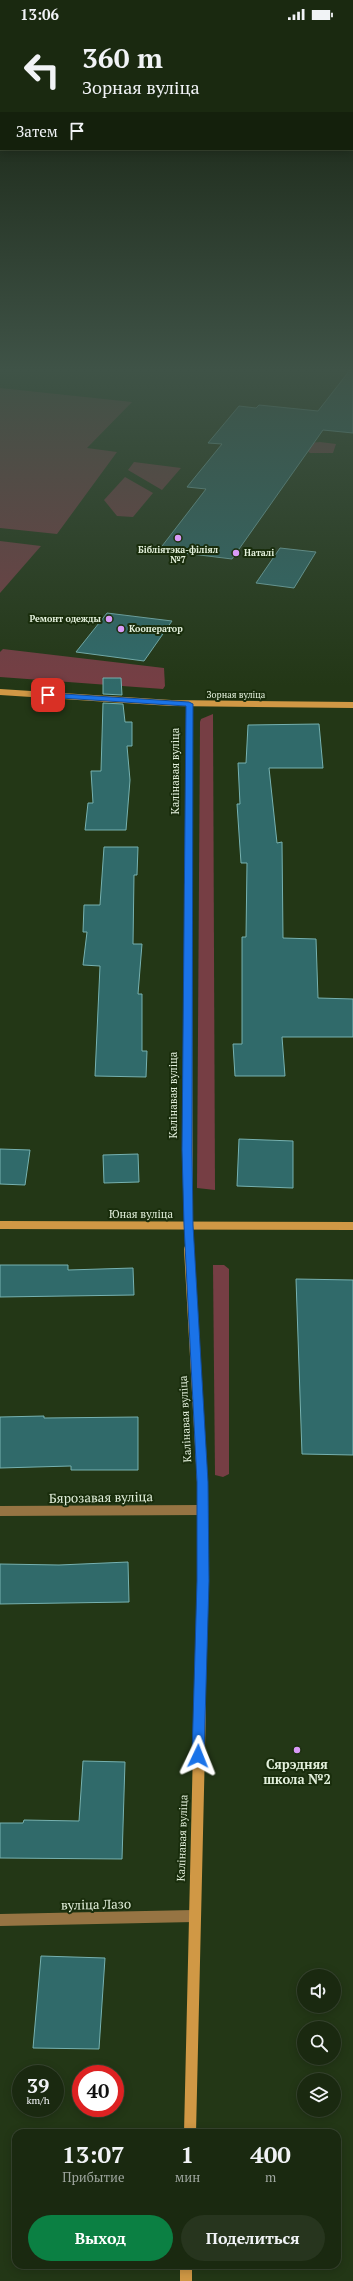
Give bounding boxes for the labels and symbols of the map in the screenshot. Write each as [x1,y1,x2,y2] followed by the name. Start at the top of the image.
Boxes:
[173,533,183,543] marker: Бібліятэка-філіял №7
[138,544,219,566] place label: Бібліятэка-філіял №7
[244,547,274,559] place label: Наталі
[231,548,241,558] marker: Наталі
[29,613,102,625] place label: Ремонт одежды
[104,614,114,624] marker: Ремонт одежды
[129,623,183,635] place label: Кооператор
[116,624,126,634] marker: Кооператор
[31,678,65,712] pin
[207,689,266,701] street label: Зорная вуліца
[168,727,182,814] street label: Калінавая вуліца
[166,1051,180,1138] street label: Калінавая вуліца
[109,1207,174,1221] street label: Юная вуліца
[176,1375,194,1463] street label: Калінавая вуліца
[49,1487,154,1507] street label: Бярозавая вуліца
[177,1735,219,1777] position arrow
[292,1745,302,1755] marker: Сярэдняя школа №2
[263,1755,331,1788] place label: Сярэдняя школа №2
[173,1794,191,1882] street label: Калінавая вуліца
[61,1894,131,1914] street label: вуліца Лазо
[72,2065,124,2117] speed limit sign: 40

